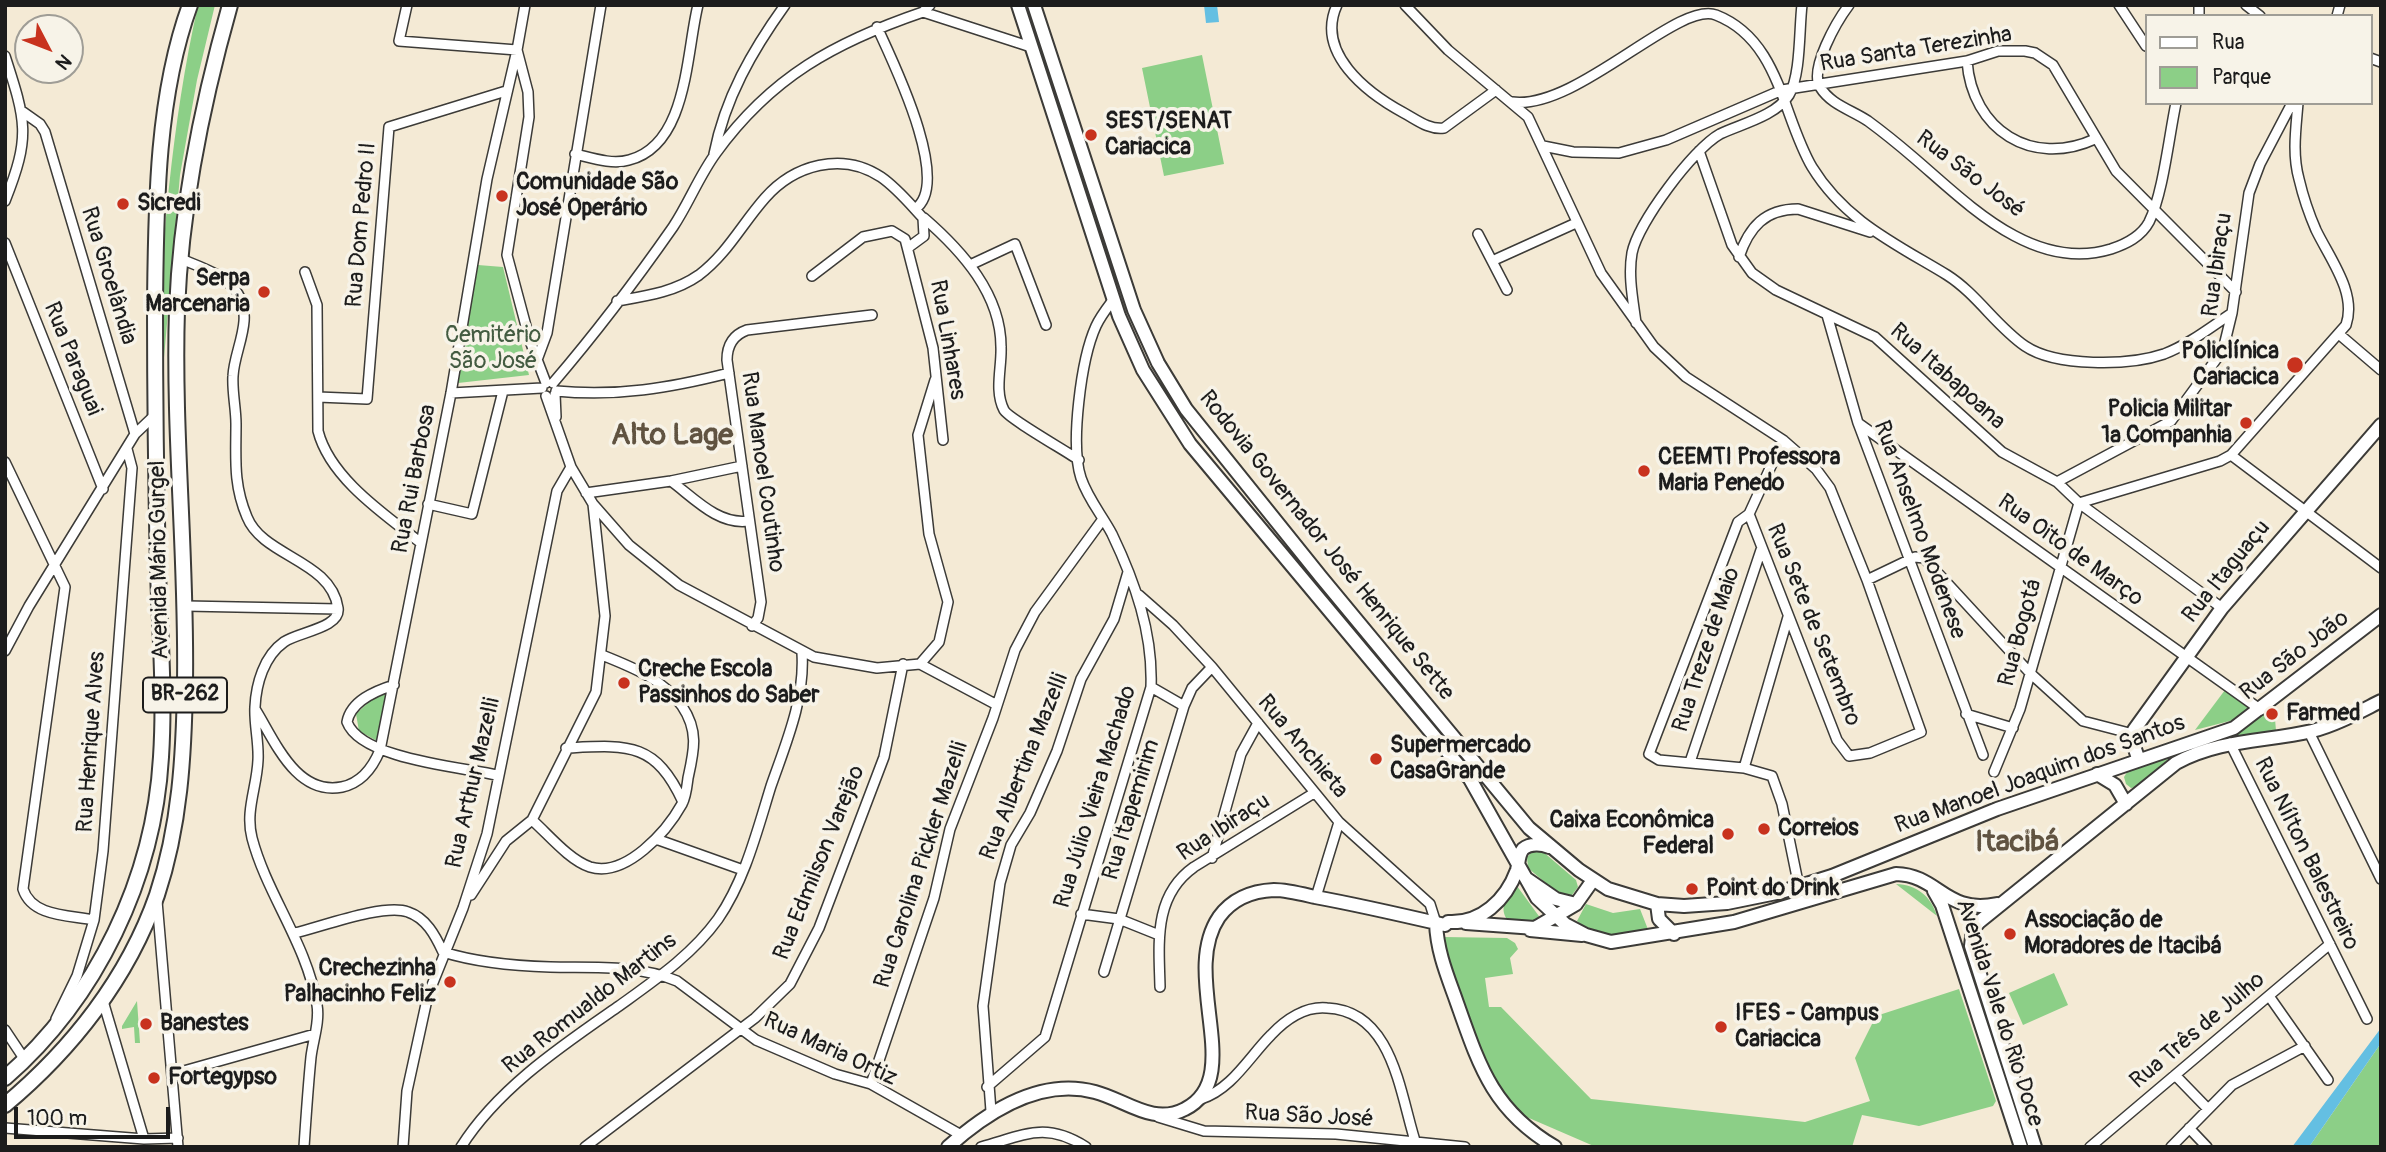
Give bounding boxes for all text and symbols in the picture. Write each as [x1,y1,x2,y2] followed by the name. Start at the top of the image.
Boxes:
[14,14,84,84] north arrow
[2144,14,2372,105] legend
[1818,21,2014,79] street label: Rua Santa Terezinha
[2212,29,2245,56] text: Rua
[50,49,76,75] text: N
[2212,64,2271,91] text: Parque
[1105,108,1232,162] place label: SEST/SENAT Cariacica
[1910,125,2030,225] street label: Rua São José
[1083,127,1099,143] marker: SEST/SENAT Cariacica
[341,141,383,309] street label: Rua Dom Pedro II
[516,169,678,223] place label: Comunidade São José Operário
[494,188,510,204] marker: Comunidade São José Operário
[137,190,201,218] place label: Sicredi
[115,196,131,212] marker: Sicredi
[74,204,142,348] street label: Rua Groelândia
[2197,211,2239,319] street label: Rua Ibiraçu
[145,265,250,319] place label: Serpa Marcenaria
[923,278,971,402] street label: Rua Linhares
[256,284,272,300] marker: Serpa Marcenaria
[37,298,107,420] street label: Rua Paraguai
[1884,318,2010,436] street label: Rua Itabapoana
[445,322,541,376] park label: Cemitério São José
[2181,338,2279,392] place label: Policlínica Cariacica
[2285,355,2305,375] marker: Policlínica Cariacica
[734,370,790,574] street label: Rua Manoel Coutinho
[1192,386,1460,706] street label: Rodovia Governador José Henrique Sette
[2101,396,2232,450] place label: Policia Militar 1ª Companhia
[387,402,443,556] street label: Rua Rui Barbosa
[2238,415,2254,431] marker: Policia Militar 1ª Companhia
[1867,417,1971,643] street label: Rua Anselmo Modenese
[611,418,733,454] district label: Alto Lage
[1658,444,1840,498] place label: CEEMTI Professora Maria Penedo
[144,460,176,660] street label: Avenida Mário Gurgel
[1636,463,1652,479] marker: CEEMTI Professora Maria Penedo
[1992,489,2148,613] street label: Rua Oito de Março
[2177,515,2277,629] street label: Rua Itaguaçu
[1760,520,1866,730] street label: Rua Sete de Setembro
[1667,564,1747,736] street label: Rua Treze de Maio
[1993,576,2049,690] street label: Rua Bogotá
[2235,605,2355,707] street label: Rua São João
[72,651,112,833] street label: Rua Henrique Alves
[638,656,819,710] place label: Creche Escola Passinhos do Saber
[975,669,1075,865] street label: Rua Albertina Mazelli
[616,675,632,691] marker: Creche Escola Passinhos do Saber
[143,678,227,712] road number: BR-262
[1049,682,1143,912] street label: Rua Júlio Vieira Machado
[1251,690,1353,804] street label: Rua Anchieta
[441,695,507,871] street label: Rua Arthur Mazelli
[2286,700,2360,728] place label: Farmed
[2264,706,2280,722] marker: Farmed
[1891,710,2189,840] street label: Rua Manoel Joaquim dos Santos
[1390,732,1531,786] place label: Supermercado CasaGrande
[1098,736,1166,884] street label: Rua Itapemirim
[869,738,975,992] street label: Rua Carolina Pickler Mazelli
[1368,751,1384,767] marker: Supermercado CasaGrande
[2247,753,2365,955] street label: Rua Nílton Balestreiro
[768,762,872,964] street label: Rua Edmilson Varejão
[1173,788,1275,868] street label: Rua Ibiraçu
[1550,807,1714,861] place label: Caixa Econômica Federal
[1778,815,1859,843] place label: Correios
[1756,821,1772,837] marker: Correios
[1975,825,2059,861] district label: Itacibá
[1720,826,1736,842] marker: Caixa Econômica Federal
[1706,875,1839,903] place label: Point do Drink
[1684,881,1700,897] marker: Point do Drink
[1949,896,2049,1130] street label: Avenida Vale do Rio Doce
[2024,907,2221,961] place label: Associação de Moradores de Itacibá
[2002,926,2018,942] marker: Associação de Moradores de Itacibá
[497,927,683,1081] street label: Rua Romualdo Martins
[284,955,436,1009] place label: Crechezinha Palhacinho Feliz
[2125,967,2271,1095] street label: Rua Três de Julho
[442,974,458,990] marker: Crechezinha Palhacinho Feliz
[1735,1000,1878,1054] place label: IFES - Campus Cariacica
[759,1007,901,1093] street label: Rua Maria Ortiz
[160,1010,249,1038] place label: Banestes
[138,1016,154,1032] marker: Banestes
[1713,1019,1729,1035] marker: IFES - Campus Cariacica
[168,1064,277,1092] place label: Fortegypso
[146,1070,162,1086] marker: Fortegypso
[18,1092,173,1136] scale bar
[1244,1100,1374,1134] street label: Rua São José
[27,1105,87,1132] text: 100 m

